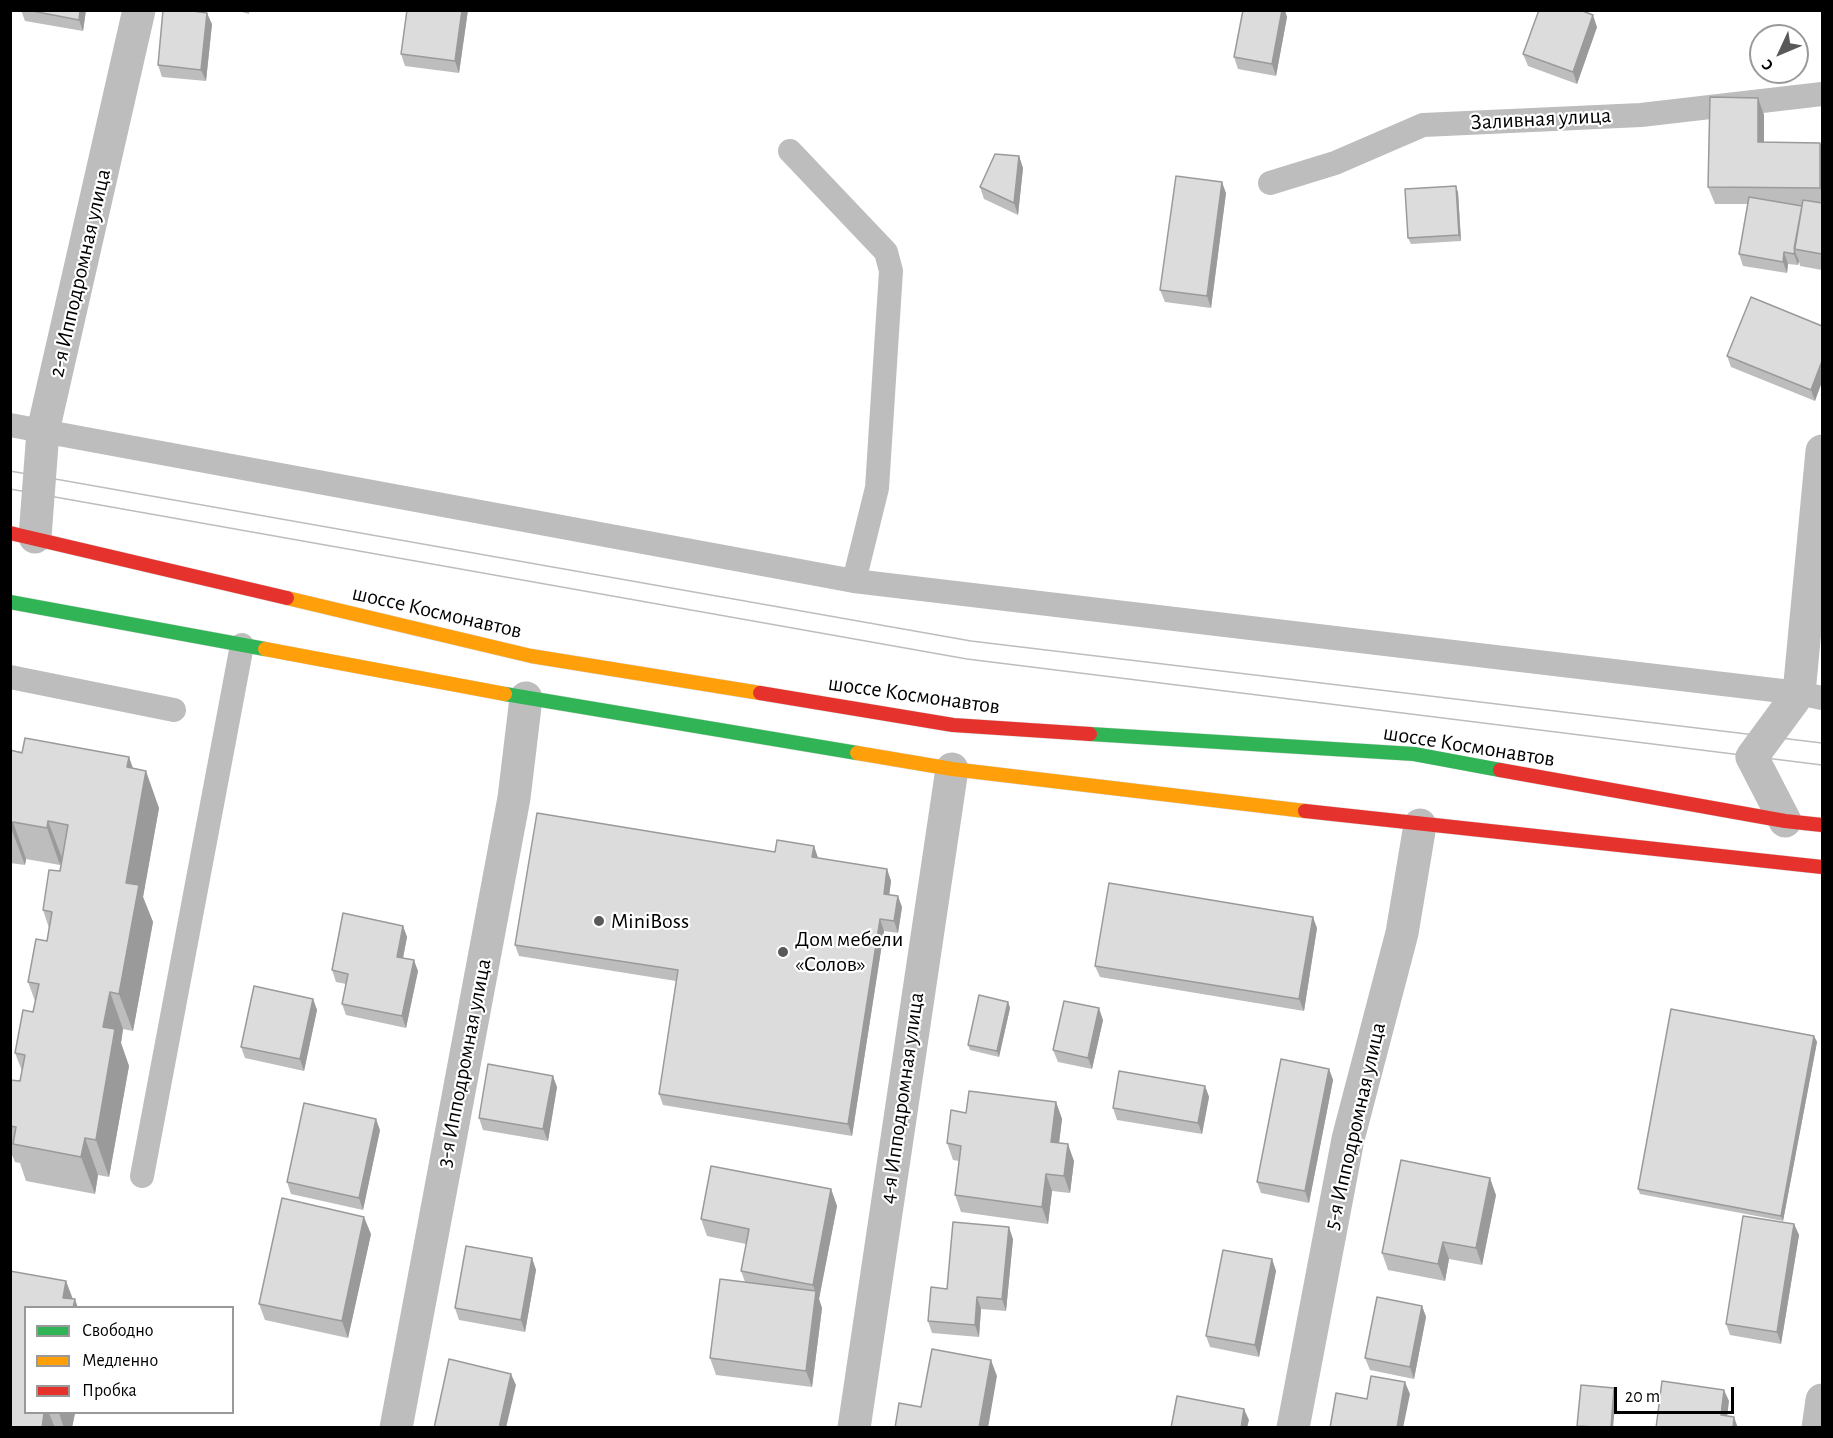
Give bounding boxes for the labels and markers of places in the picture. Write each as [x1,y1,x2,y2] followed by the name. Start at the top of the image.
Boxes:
[611,908,689,934] place label: MiniBoss
[592,914,606,928] marker: MiniBoss
[795,926,903,978] place label: Дом мебели «Солов»
[776,945,790,959] marker: Дом мебели «Солов»

